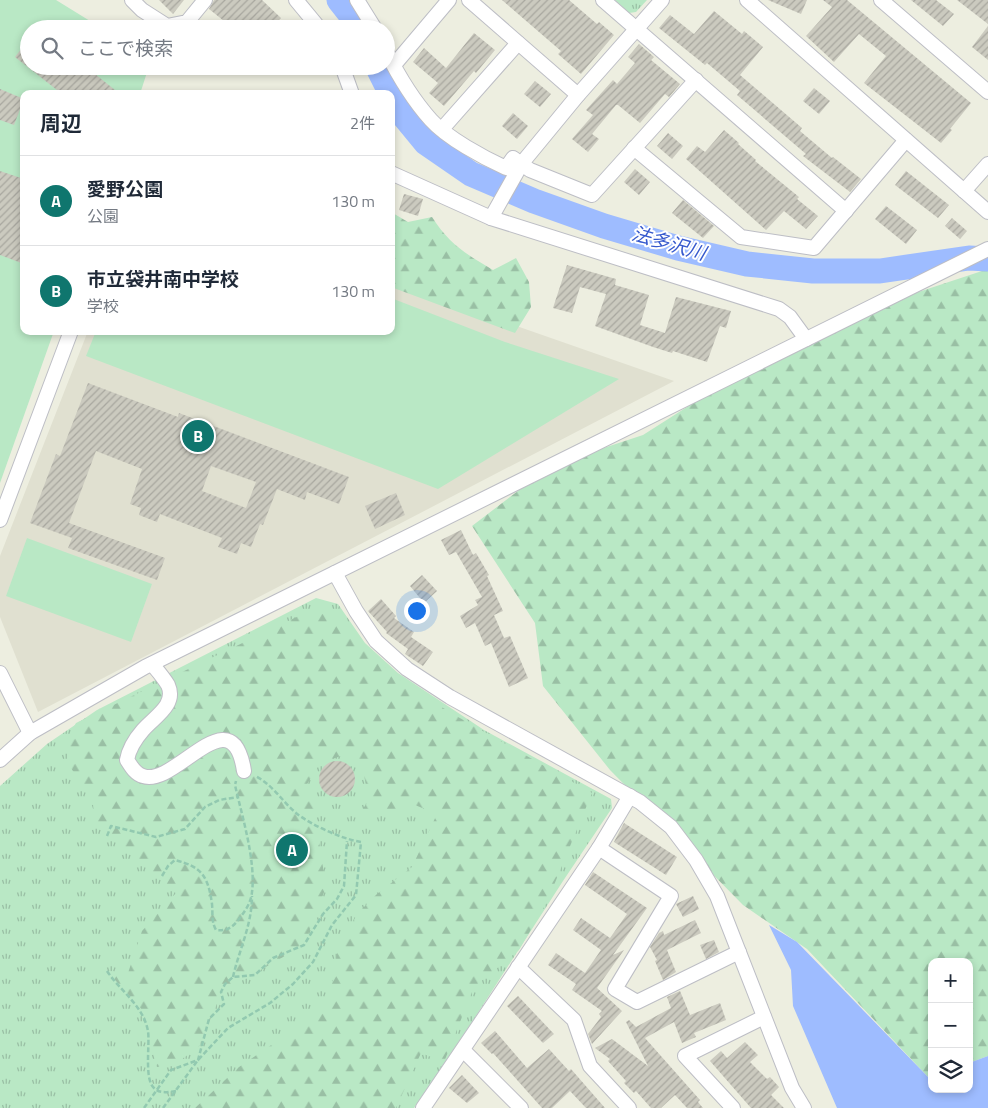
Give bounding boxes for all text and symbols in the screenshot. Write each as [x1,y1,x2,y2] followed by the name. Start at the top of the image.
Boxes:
[20,20,395,75] search box
[78,33,173,62] text: ここで検索
[38,34,66,62] icon: search
[40,107,82,139] text: 周辺
[350,111,375,135] text: 2件
[87,174,163,203] text: 愛野公園
[51,189,61,213] text: A
[331,189,375,213] text: 130 m
[87,204,119,228] text: 公園
[629,218,712,267] water label: 法多沢川
[87,264,239,293] text: 市立袋井南中学校
[51,279,61,303] text: B
[331,279,375,303] text: 130 m
[87,294,119,318] text: 学校
[182,417,214,455] pin: B
[404,598,430,624] your location
[276,831,308,869] pin: A
[928,958,973,1093] map controls
[928,958,973,1003] button: +
[928,1003,973,1048] button: −
[928,1048,973,1093] button: layers

